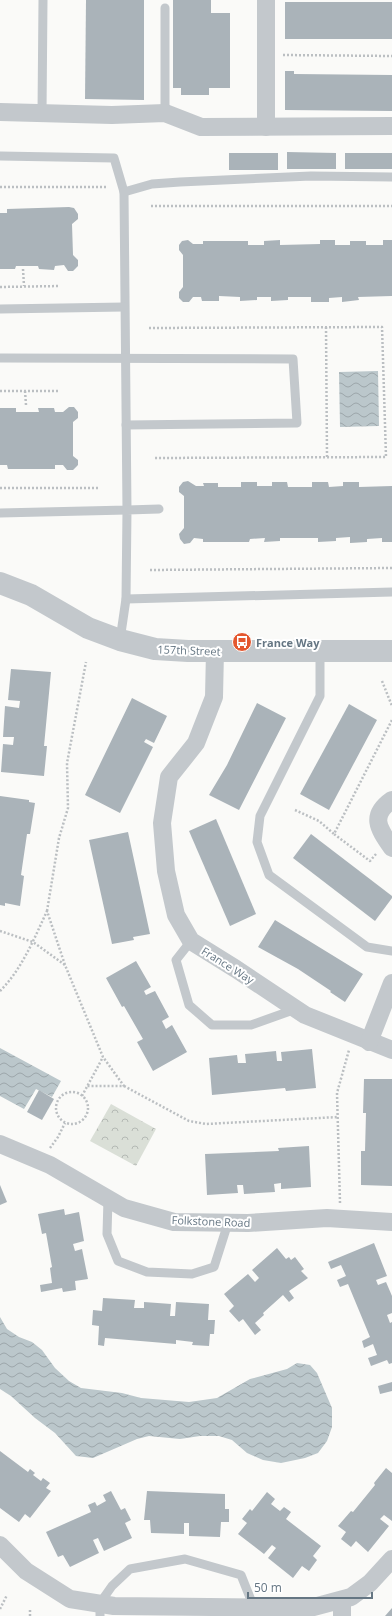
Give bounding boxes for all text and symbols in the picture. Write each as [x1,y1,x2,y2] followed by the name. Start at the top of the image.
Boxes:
[231,631,253,653] bus stop icon: France Way
[256,635,320,650] place label: France Way
[157,641,221,659] street label: 157th Street
[199,943,257,987] street label: France Way
[171,1212,251,1230] street label: Folkstone Road
[248,1574,372,1600] scale bar
[254,1579,282,1596] text: 50 m

